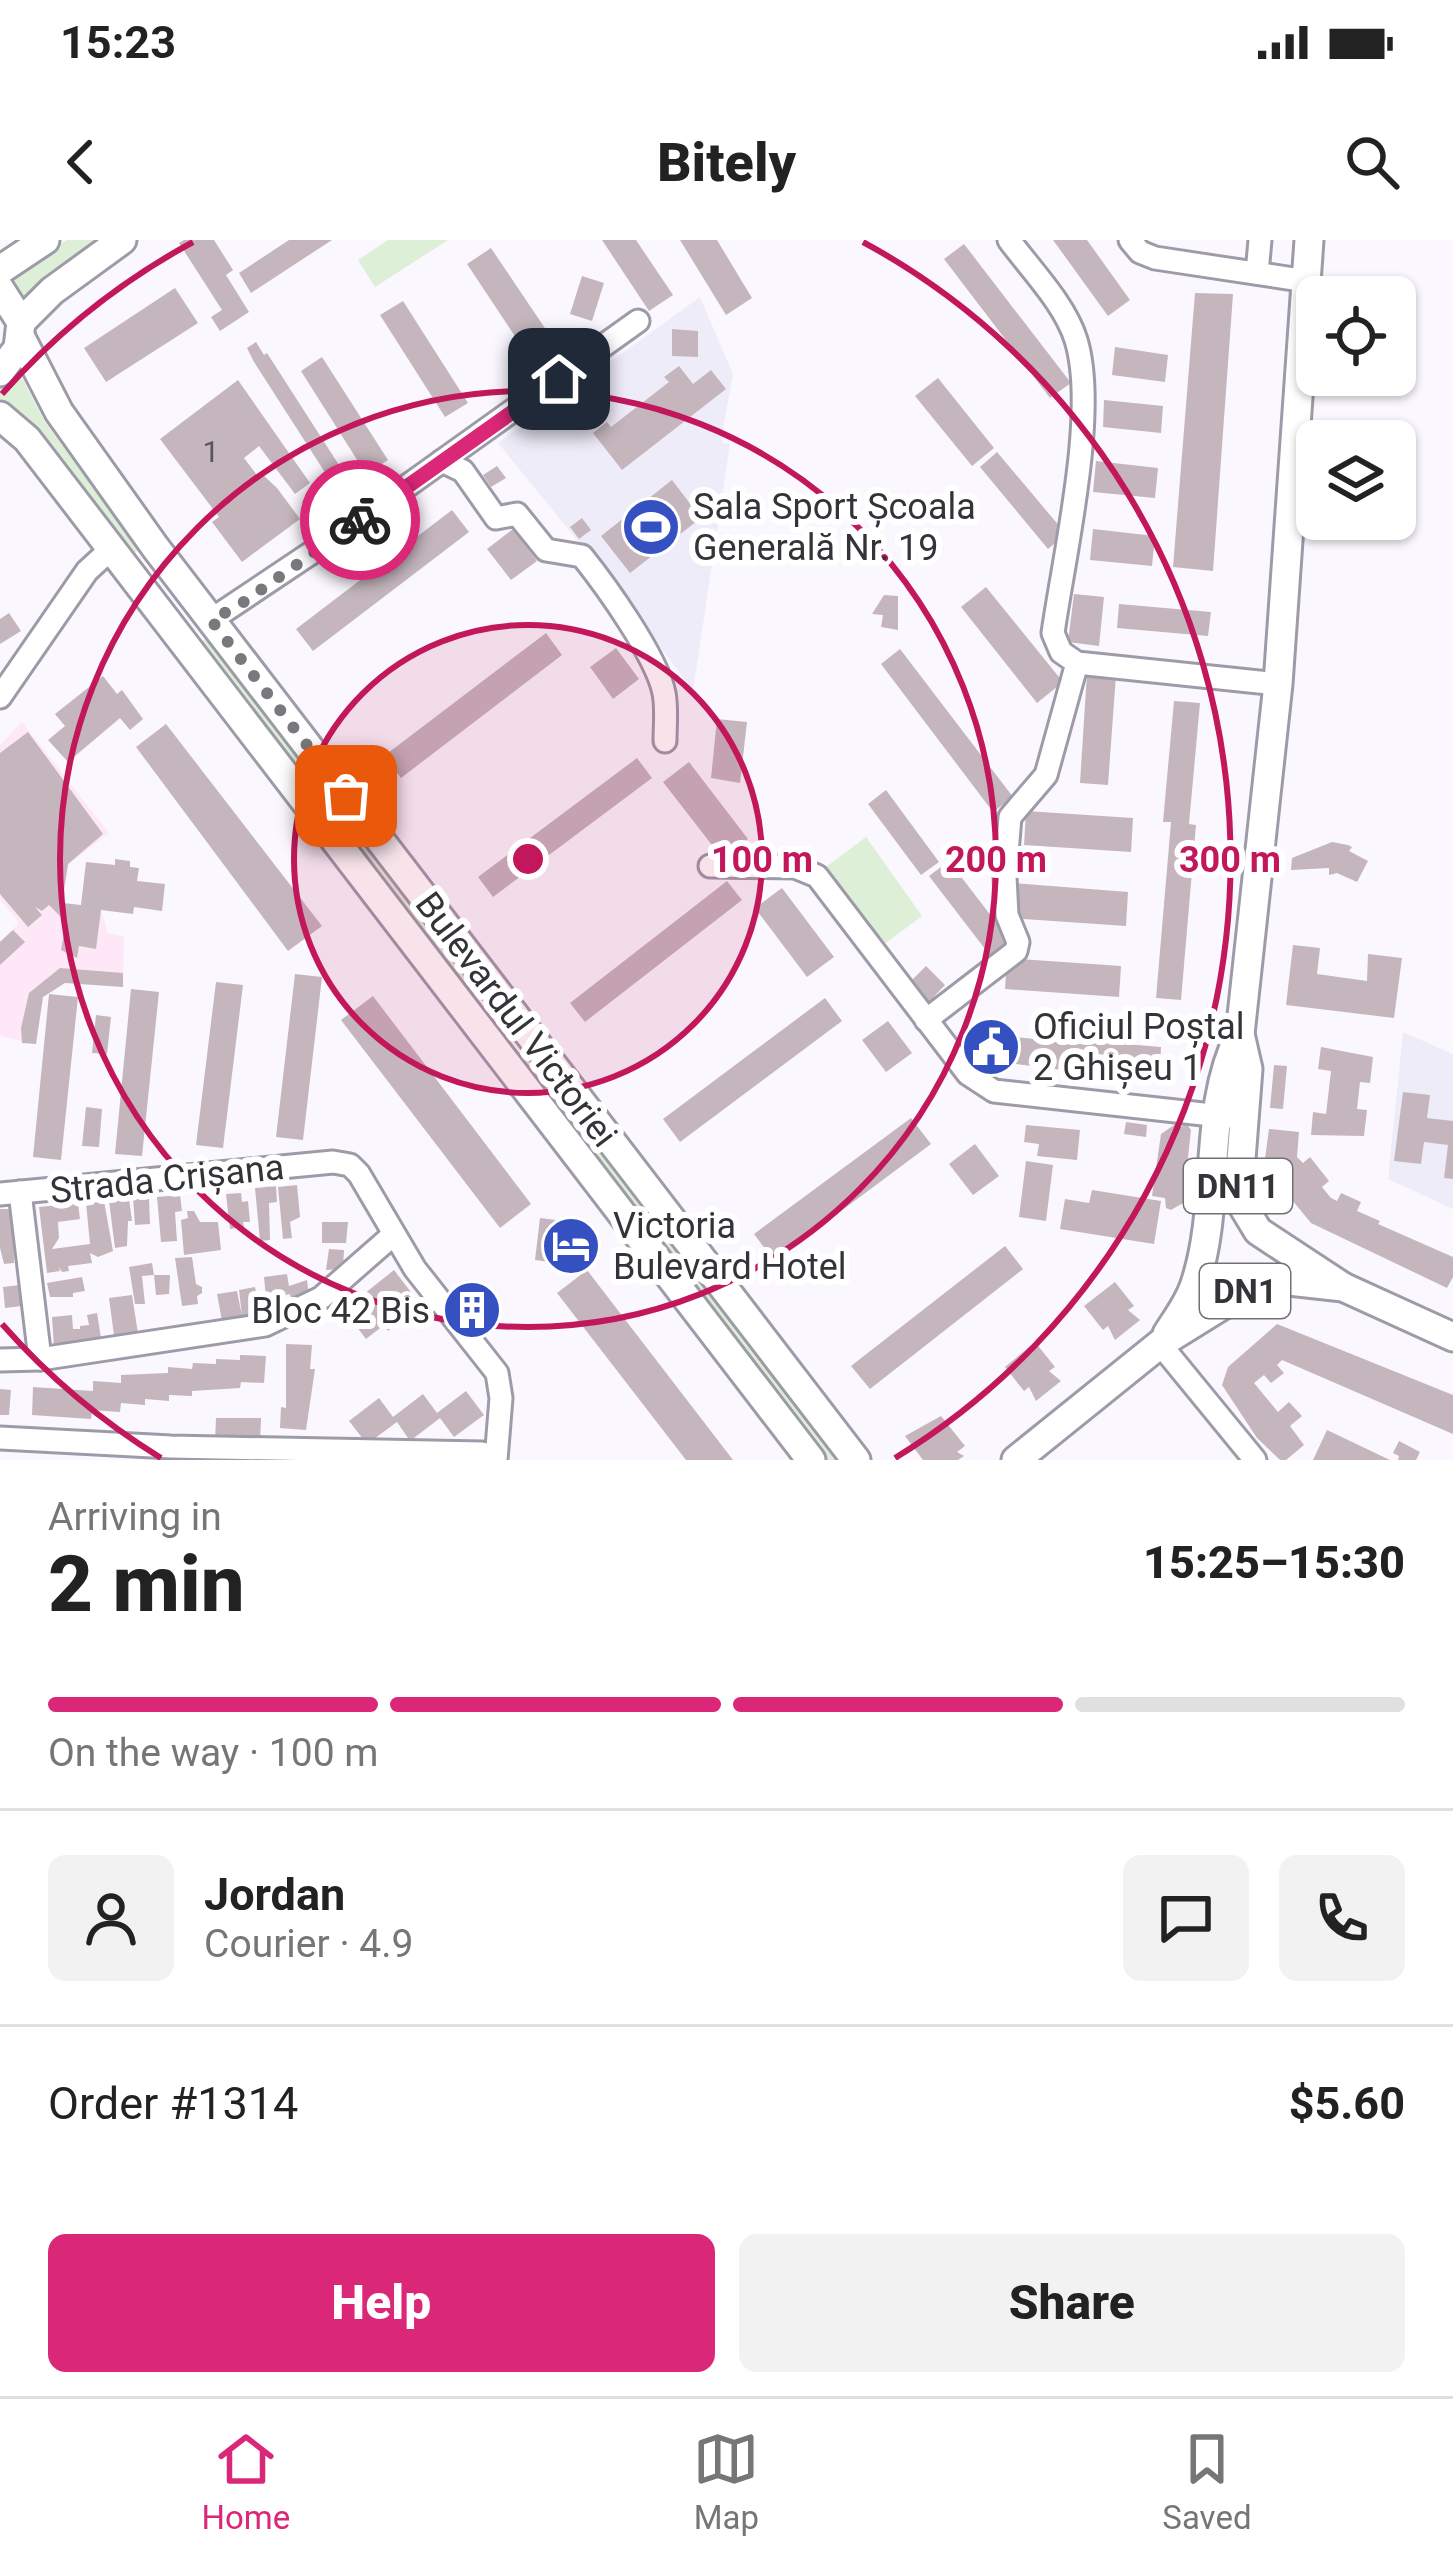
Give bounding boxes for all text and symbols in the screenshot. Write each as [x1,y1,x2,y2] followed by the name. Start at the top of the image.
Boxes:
[60,16,176,69] text: 15:23
[48,129,114,195] icon: back
[1339,129,1405,195] icon: search
[657,131,796,194] text: Bitely
[1296,276,1416,540] map controls
[1296,276,1416,396] button: locate
[508,328,610,430] pin
[526,346,592,412] icon: home
[1296,420,1416,540] button: layers
[203,434,219,469] house number: 1
[300,460,420,580] courier
[693,486,976,569] place label: Sala Sport Școala Generală Nr. 19
[327,487,393,553] icon: bike
[620,496,682,558] sports icon: Sala Sport Școala Generală Nr. 19
[295,745,397,847] pin
[313,763,379,829] icon: bag
[507,838,549,880] centre of rings
[711,839,813,881] text: 100 m
[945,839,1047,881] text: 200 m
[1179,839,1281,881] text: 300 m
[407,884,626,1155] street label: Bulevardul Victoriei
[1033,1006,1245,1090] place label: Oficiul Poștal 2 Ghișeu 1
[960,1016,1022,1078] public building icon: Oficiul Poștal 2 Ghișeu 1
[48,1146,286,1213] street label: Strada Crișana
[1184,1159,1292,1213] road number: DN11
[613,1205,847,1288] place label: Victoria Bulevard Hotel
[540,1215,602,1277] hotel icon: Victoria Bulevard Hotel
[1200,1264,1290,1318] road number: DN1
[441,1279,503,1341] building icon: Bloc 42 Bis
[251,1290,430,1332] place label: Bloc 42 Bis
[48,1494,222,1540] text: Arriving in
[1143,1536,1405,1589] text: 15:25–15:30
[48,1539,245,1630] text: 2 min
[48,1730,379,1776] text: On the way · 100 m
[48,1855,174,1981] button: person
[1123,1855,1249,1981] button: chat
[1279,1855,1405,1981] button: phone
[204,1868,345,1921] text: Jordan
[204,1921,413,1967] text: Courier · 4.9
[48,2077,298,2130] text: Order #1314
[1289,2077,1405,2130] text: $5.60
[48,2234,715,2372] button: Help
[739,2234,1405,2372] button: Share
[202,2426,290,2537] tab: Home
[693,2426,759,2537] tab: Map
[1162,2426,1252,2537] tab: Saved

